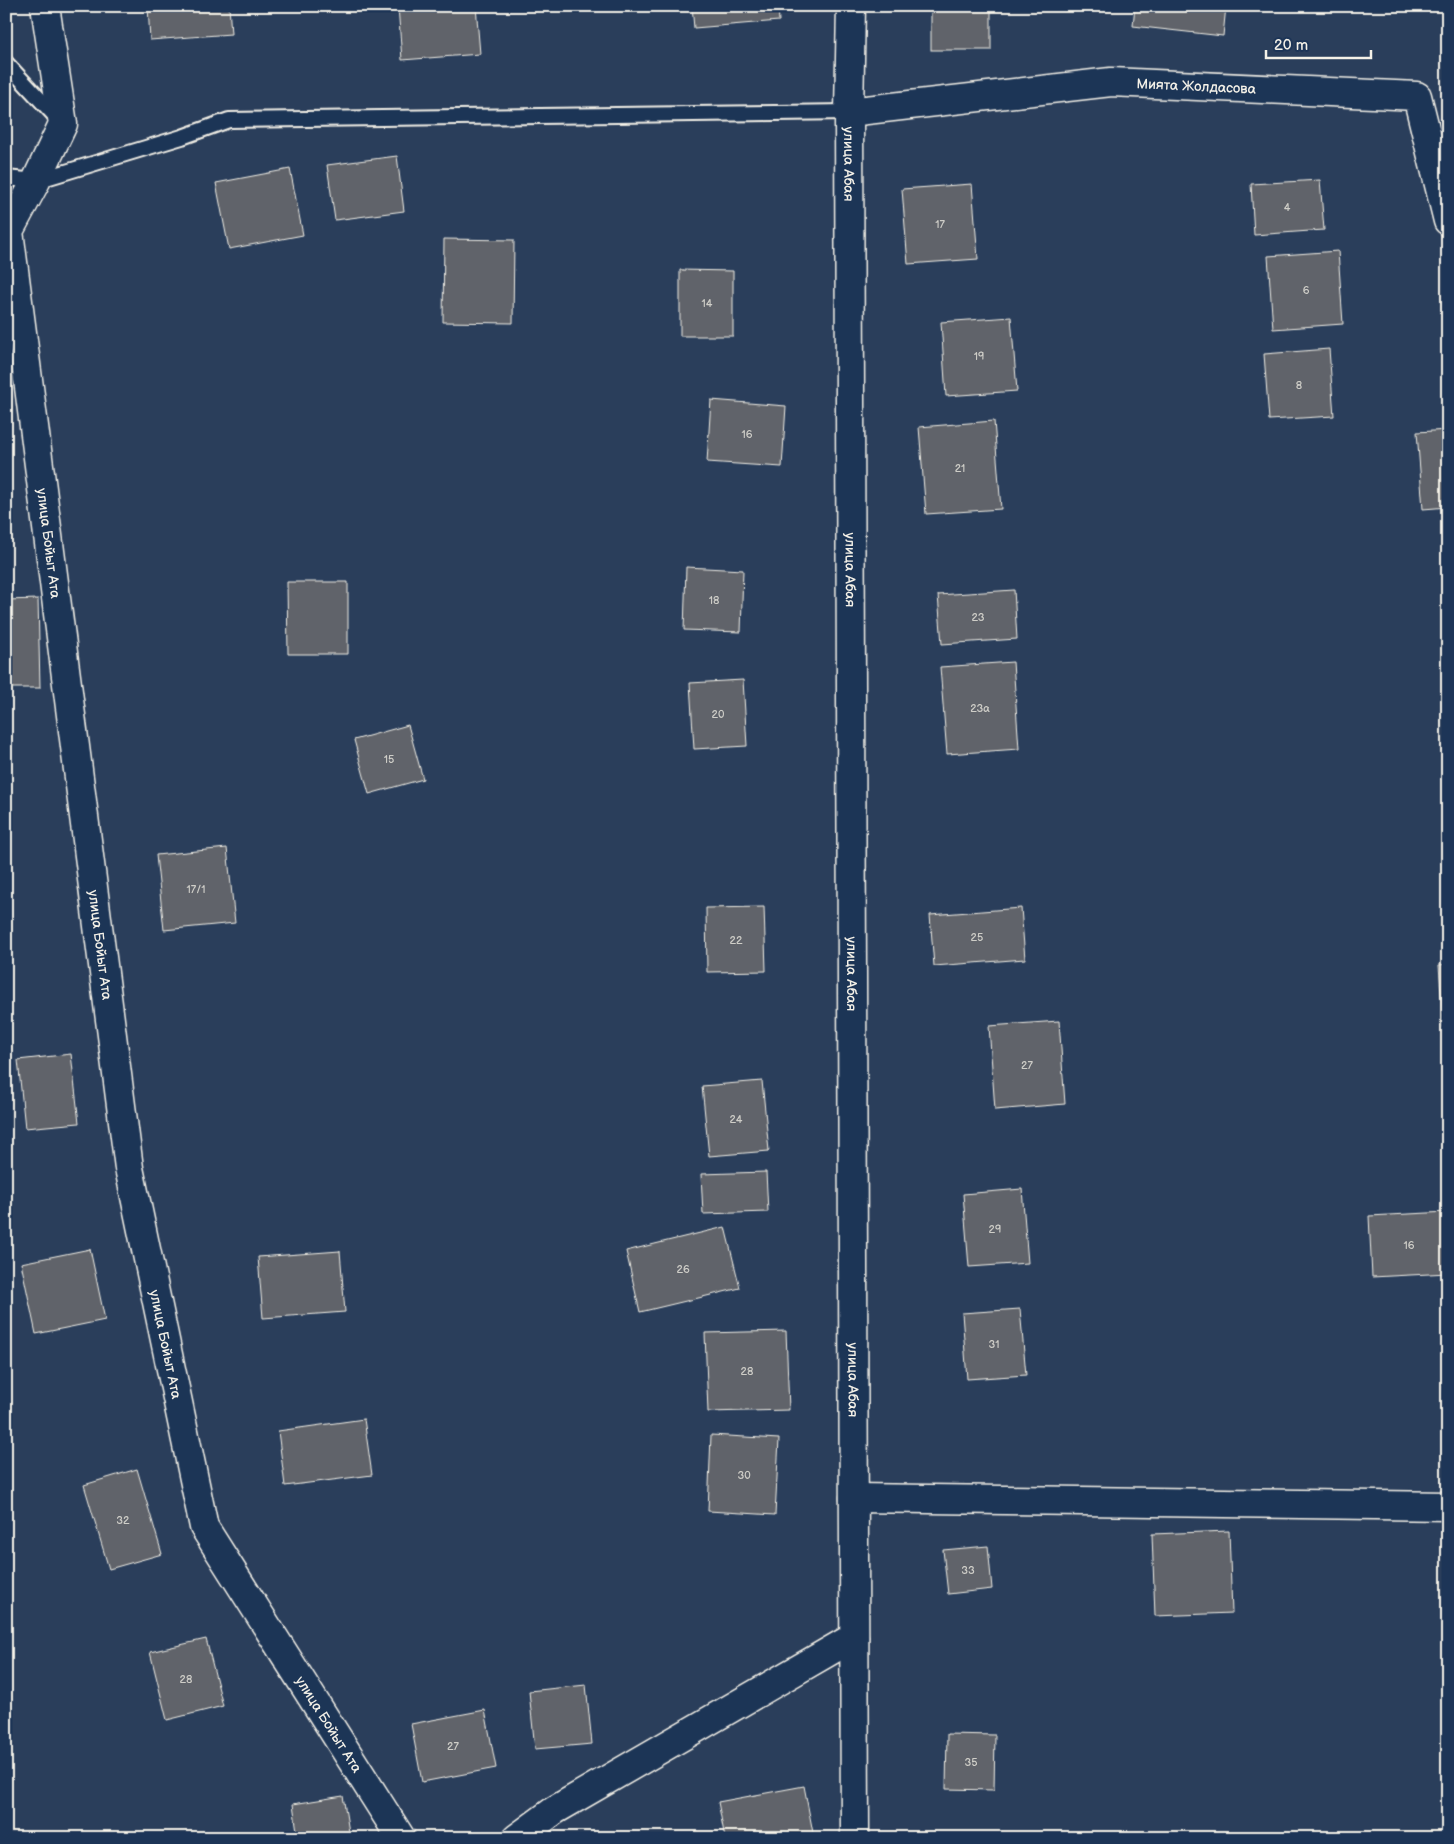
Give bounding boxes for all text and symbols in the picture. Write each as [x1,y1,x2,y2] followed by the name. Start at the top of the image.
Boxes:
[1266,28,1372,60] scale bar
[1274,36,1308,55] text: 20 m
[1136,75,1257,97] street label: Мията Жолдасова
[841,127,858,202] street label: улица Абая
[1284,201,1291,214] house number: 4
[935,218,945,231] house number: 17
[1303,284,1310,297] house number: 6
[702,297,713,310] house number: 14
[974,350,984,363] house number: 19
[1296,379,1302,392] house number: 8
[742,428,753,441] house number: 16
[955,462,965,475] house number: 21
[34,487,65,600] street label: улица Бойыт Ата
[842,533,859,608] street label: улица Абая
[709,594,719,607] house number: 18
[971,611,985,624] house number: 23
[970,702,990,715] house number: 23а
[712,708,725,721] house number: 20
[384,753,394,766] house number: 15
[187,883,205,896] house number: 17/1
[85,889,116,1002] street label: улица Бойыт Ата
[971,931,983,944] house number: 25
[730,934,743,947] house number: 22
[843,937,861,1012] street label: улица Абая
[1021,1059,1034,1072] house number: 27
[729,1113,743,1126] house number: 24
[989,1223,1001,1236] house number: 29
[1404,1239,1415,1252] house number: 16
[676,1263,690,1276] house number: 26
[146,1288,186,1401] street label: улица Бойыт Ата
[988,1338,1000,1351] house number: 31
[845,1343,862,1418] street label: улица Абая
[741,1365,753,1378] house number: 28
[737,1469,751,1482] house number: 30
[116,1514,130,1527] house number: 32
[961,1564,975,1577] house number: 33
[180,1673,192,1686] house number: 28
[292,1673,366,1776] street label: улица Бойыт Ата
[447,1740,460,1753] house number: 27
[964,1756,978,1769] house number: 35

